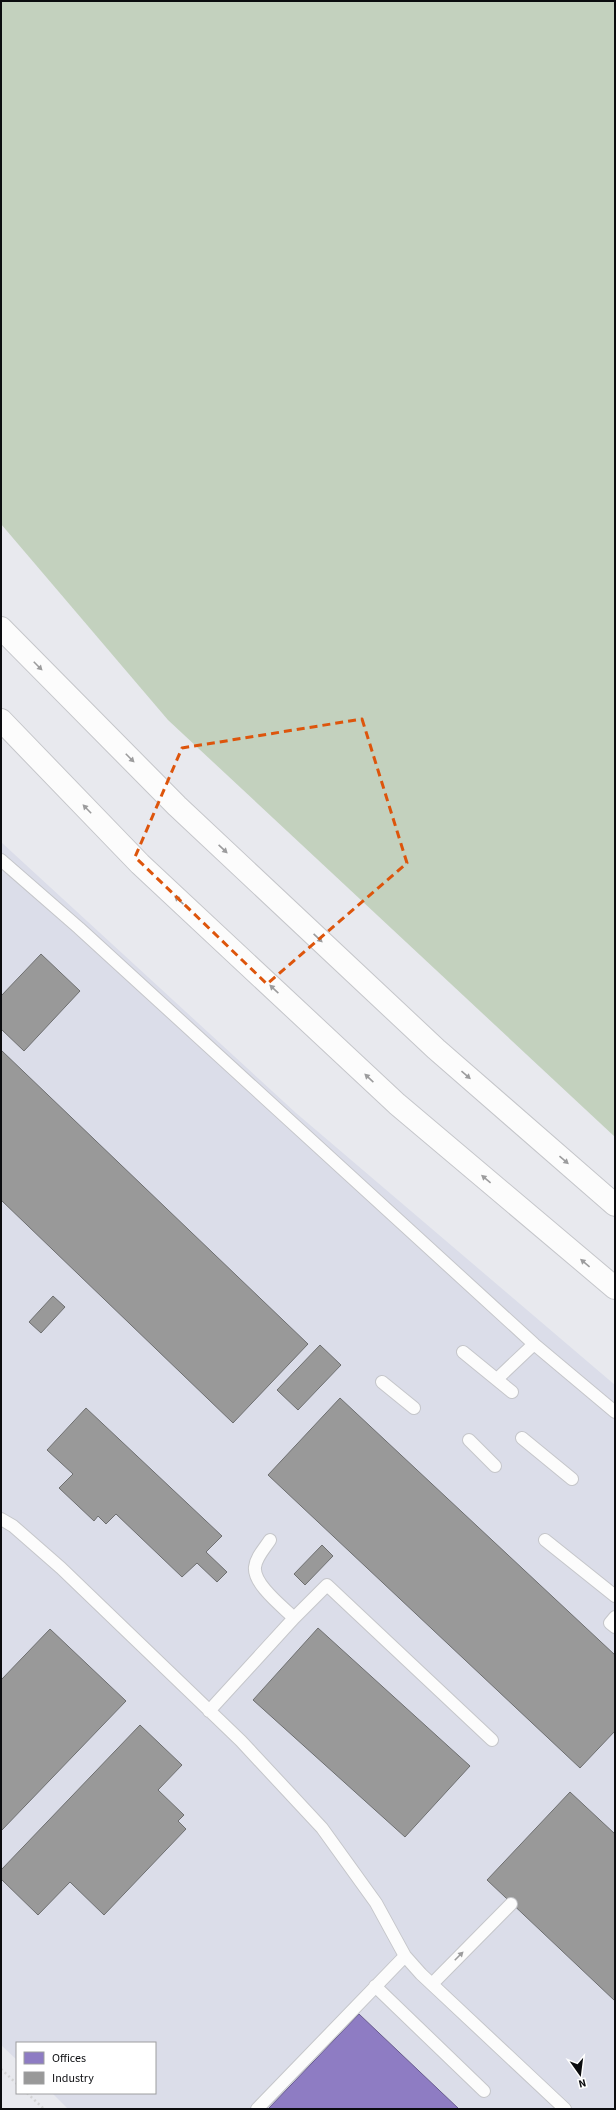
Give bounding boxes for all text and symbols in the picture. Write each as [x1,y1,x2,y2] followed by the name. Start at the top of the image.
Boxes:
[33,661,43,671] one-way arrow
[125,753,135,763] one-way arrow
[82,804,92,814] one-way arrow
[218,844,228,854] one-way arrow
[174,896,184,905] one-way arrow
[313,933,323,943] one-way arrow
[269,984,279,994] one-way arrow
[461,1070,470,1079] one-way arrow
[364,1073,374,1083] one-way arrow
[559,1156,569,1165] one-way arrow
[480,1175,491,1184] one-way arrow
[580,1258,591,1267] one-way arrow
[455,1951,464,1961] one-way arrow
[16,2042,156,2094] legend
[52,2050,86,2067] text: Offices
[560,2054,600,2094] north arrow
[52,2070,94,2087] text: Industry
[577,2075,588,2091] text: N

